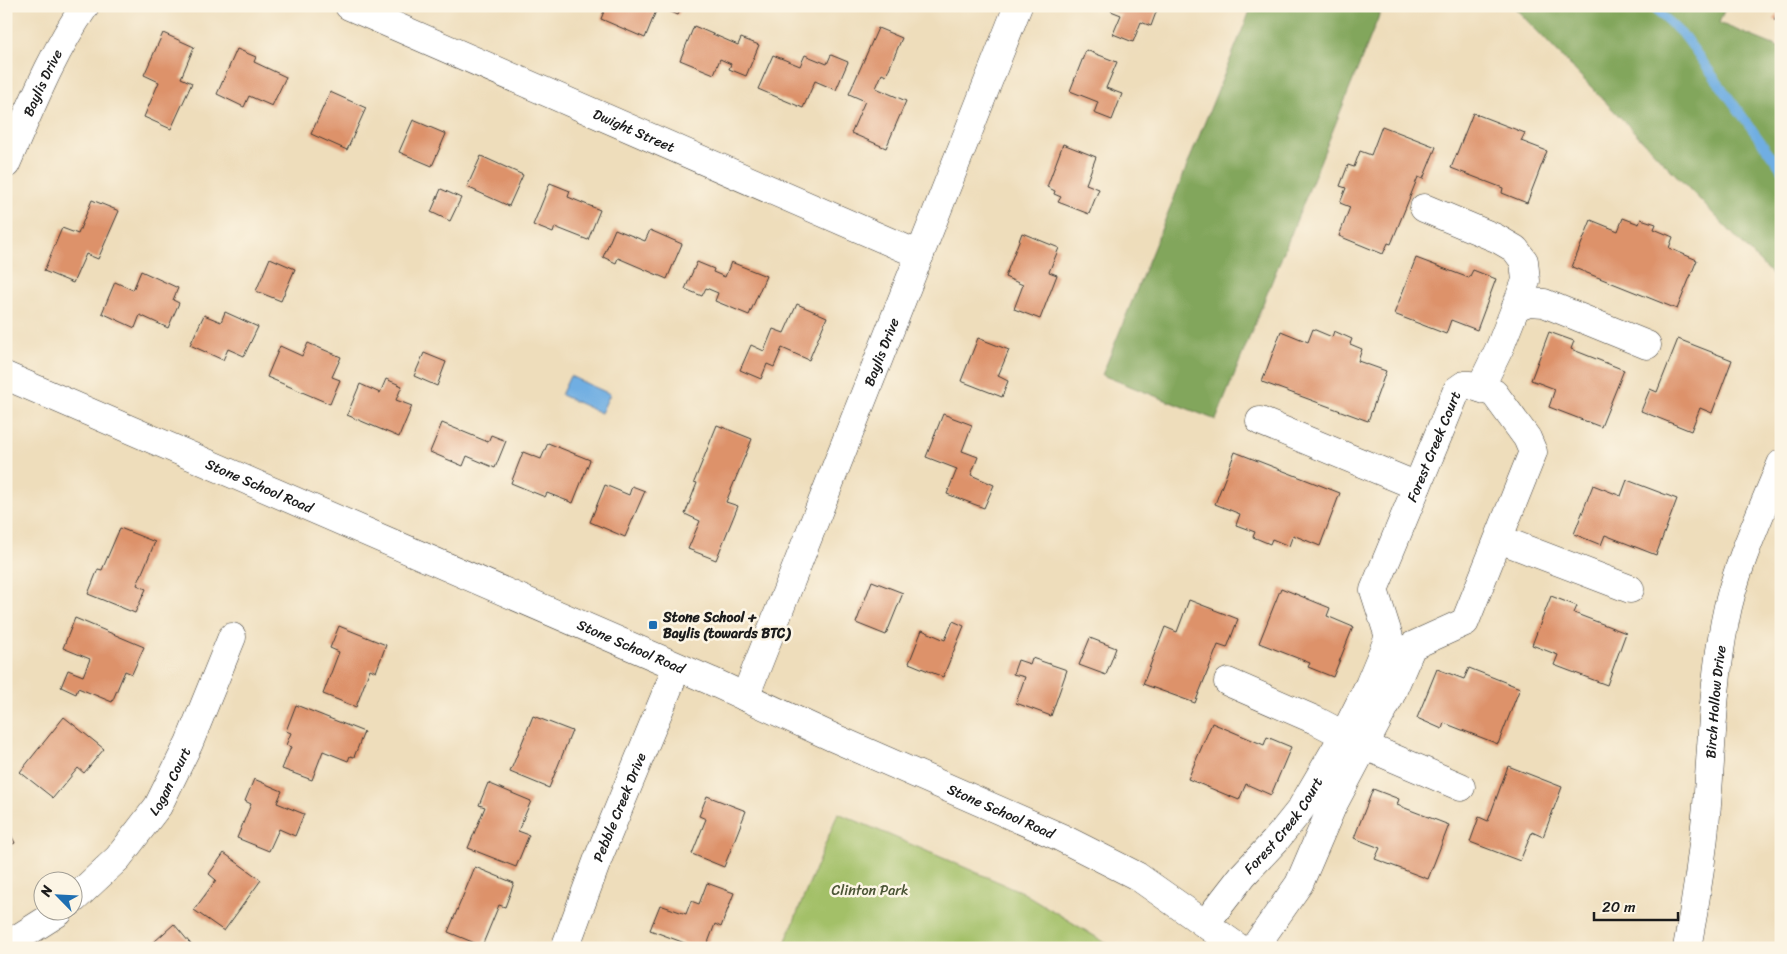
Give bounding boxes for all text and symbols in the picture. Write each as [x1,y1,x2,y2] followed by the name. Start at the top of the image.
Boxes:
[16,45,69,121] street label: Baylis Drive
[589,101,679,159] street label: Dwight Street
[856,314,906,390] street label: Baylis Drive
[1399,387,1468,506] street label: Forest Creek Court
[201,451,319,521] street label: Stone School Road
[662,605,791,646] place label: Stone School + Baylis (towards BTC)
[573,612,690,681] street label: Stone School Road
[647,619,659,631] marker: Stone School + Baylis (towards BTC)
[1698,644,1733,759] street label: Birch Hollow Drive
[142,743,198,821] street label: Logan Court
[585,748,653,865] street label: Pebble Creek Drive
[1237,772,1329,880] street label: Forest Creek Court
[943,777,1060,846] street label: Stone School Road
[32,872,82,922] north arrow
[832,878,908,903] park label: Clinton Park
[33,881,60,901] text: N
[1594,889,1678,921] scale bar
[1602,894,1636,920] text: 20 m

